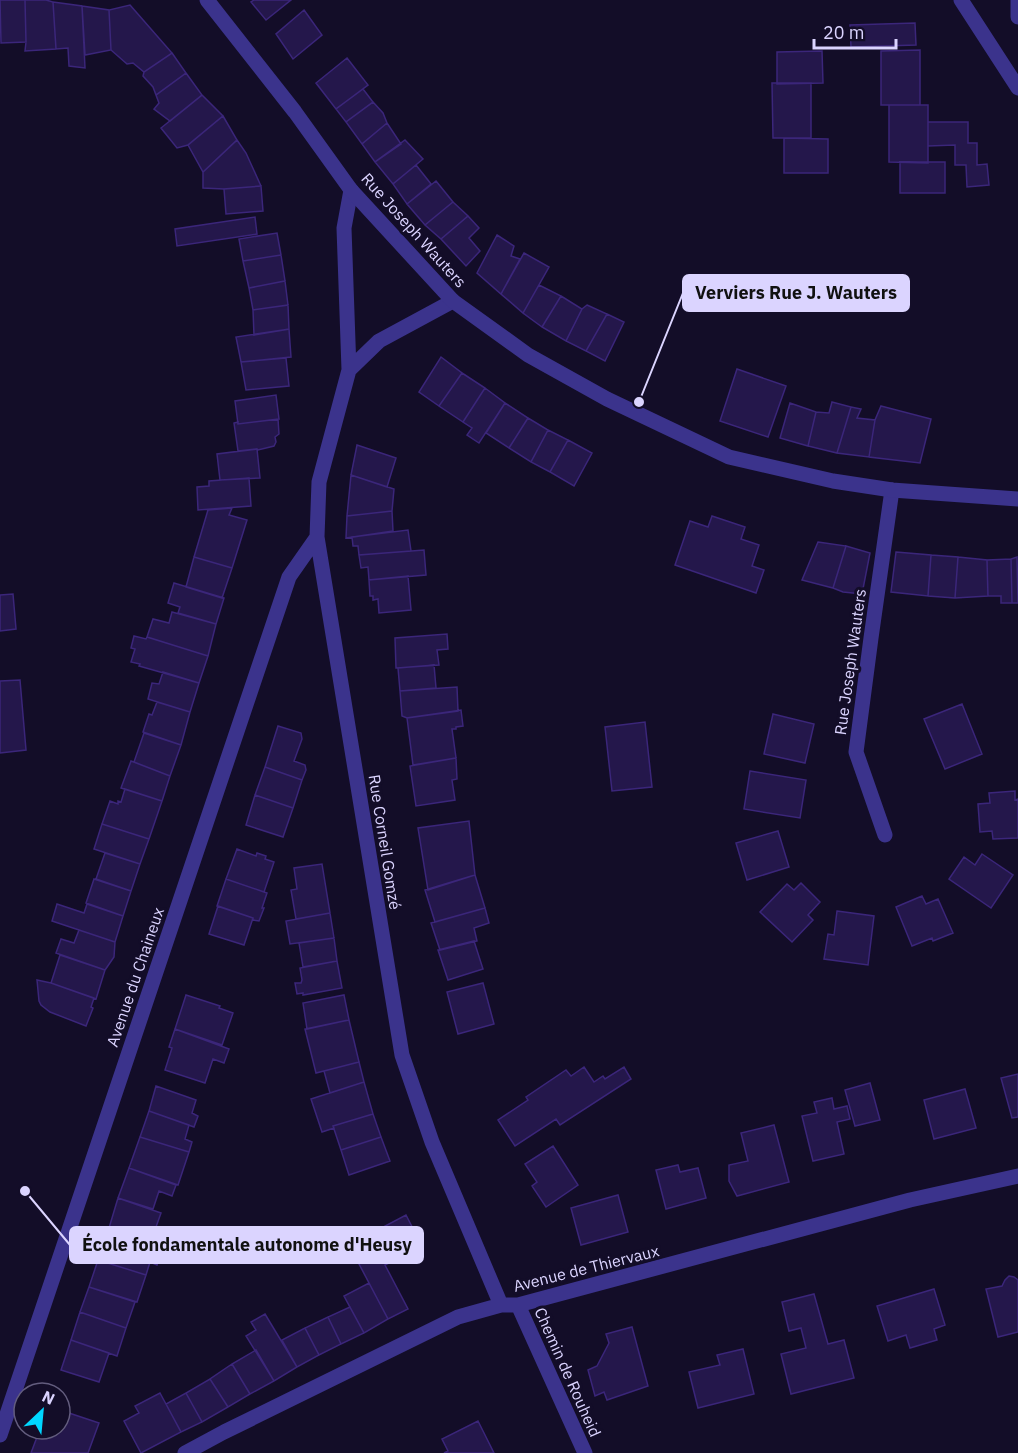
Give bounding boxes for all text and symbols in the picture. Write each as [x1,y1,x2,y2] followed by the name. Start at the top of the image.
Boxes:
[814,12,896,50] scale bar
[823,21,865,44] text: 20 m
[357,169,471,291] street label: Rue Joseph Wauters
[683,275,909,311] callout: Verviers Rue J. Wauters
[695,281,897,304] text: Verviers Rue J. Wauters
[830,588,870,736] street label: Rue Joseph Wauters
[364,773,406,911] street label: Rue Corneil Gomzé
[102,905,168,1049] street label: Avenue du Chaineux
[70,1227,423,1263] callout: École fondamentale autonome d'Heusy
[82,1232,412,1256] text: École fondamentale autonome d'Heusy
[511,1240,661,1296] street label: Avenue de Thiervaux
[530,1304,606,1440] street label: Chemin de Rouheid
[12,1381,72,1441] north arrow
[39,1386,58,1409] text: N

